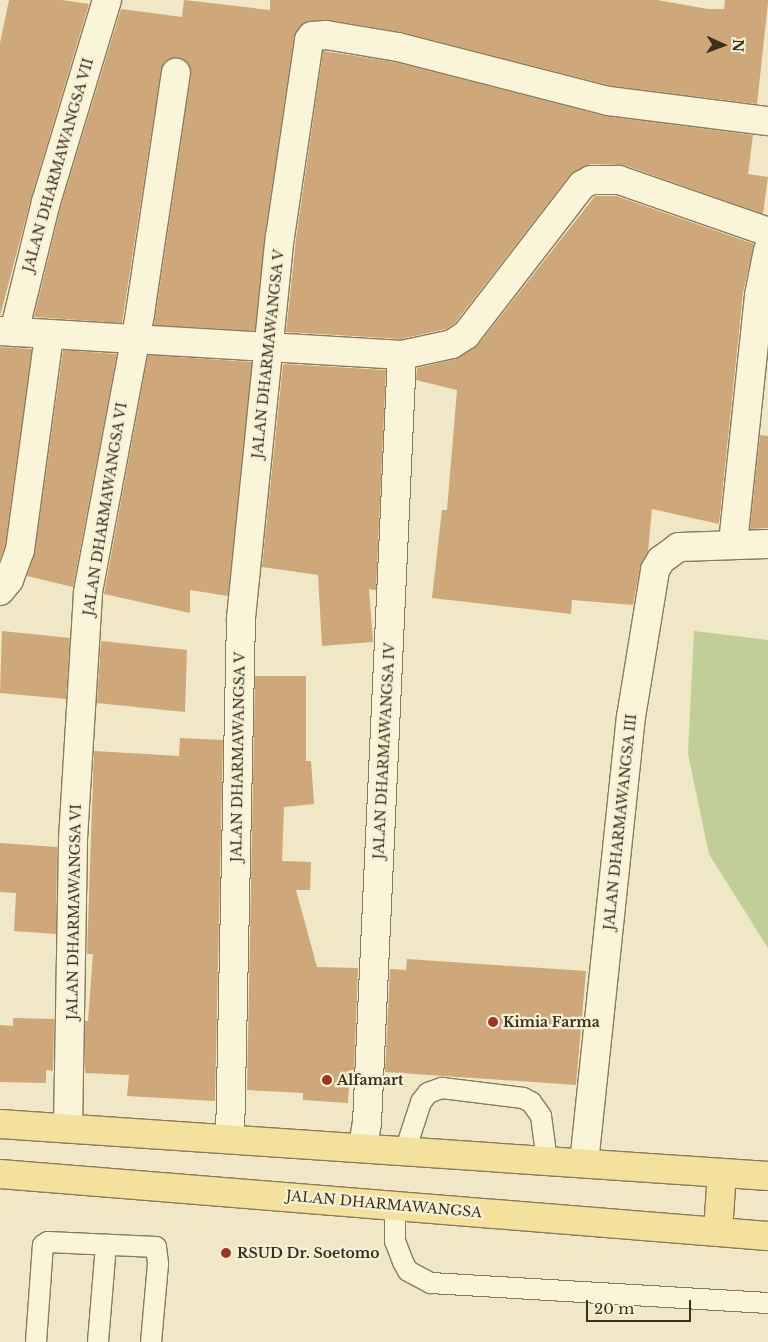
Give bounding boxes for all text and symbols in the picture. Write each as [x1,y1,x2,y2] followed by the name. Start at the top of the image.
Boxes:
[698,20,748,70] north arrow
[729,39,747,52] text: N
[19,55,97,275] street label: JALAN DHARMAWANGSA VII
[249,248,287,460] street label: JALAN DHARMAWANGSA V
[80,400,130,618] street label: JALAN DHARMAWANGSA VI
[370,642,398,860] street label: JALAN DHARMAWANGSA IV
[228,651,248,863] street label: JALAN DHARMAWANGSA V
[600,713,640,931] street label: JALAN DHARMAWANGSA III
[64,803,84,1021] street label: JALAN DHARMAWANGSA VI
[503,1014,600,1030] place label: Kimia Farma
[487,1016,499,1028] marker: Kimia Farma
[337,1072,403,1088] place label: Alfamart
[321,1074,333,1086] marker: Alfamart
[285,1187,483,1221] street label: JALAN DHARMAWANGSA
[237,1245,379,1261] place label: RSUD Dr. Soetomo
[219,1246,233,1260] marker: RSUD Dr. Soetomo
[588,1290,693,1322] scale bar
[594,1299,634,1318] text: 20 m

